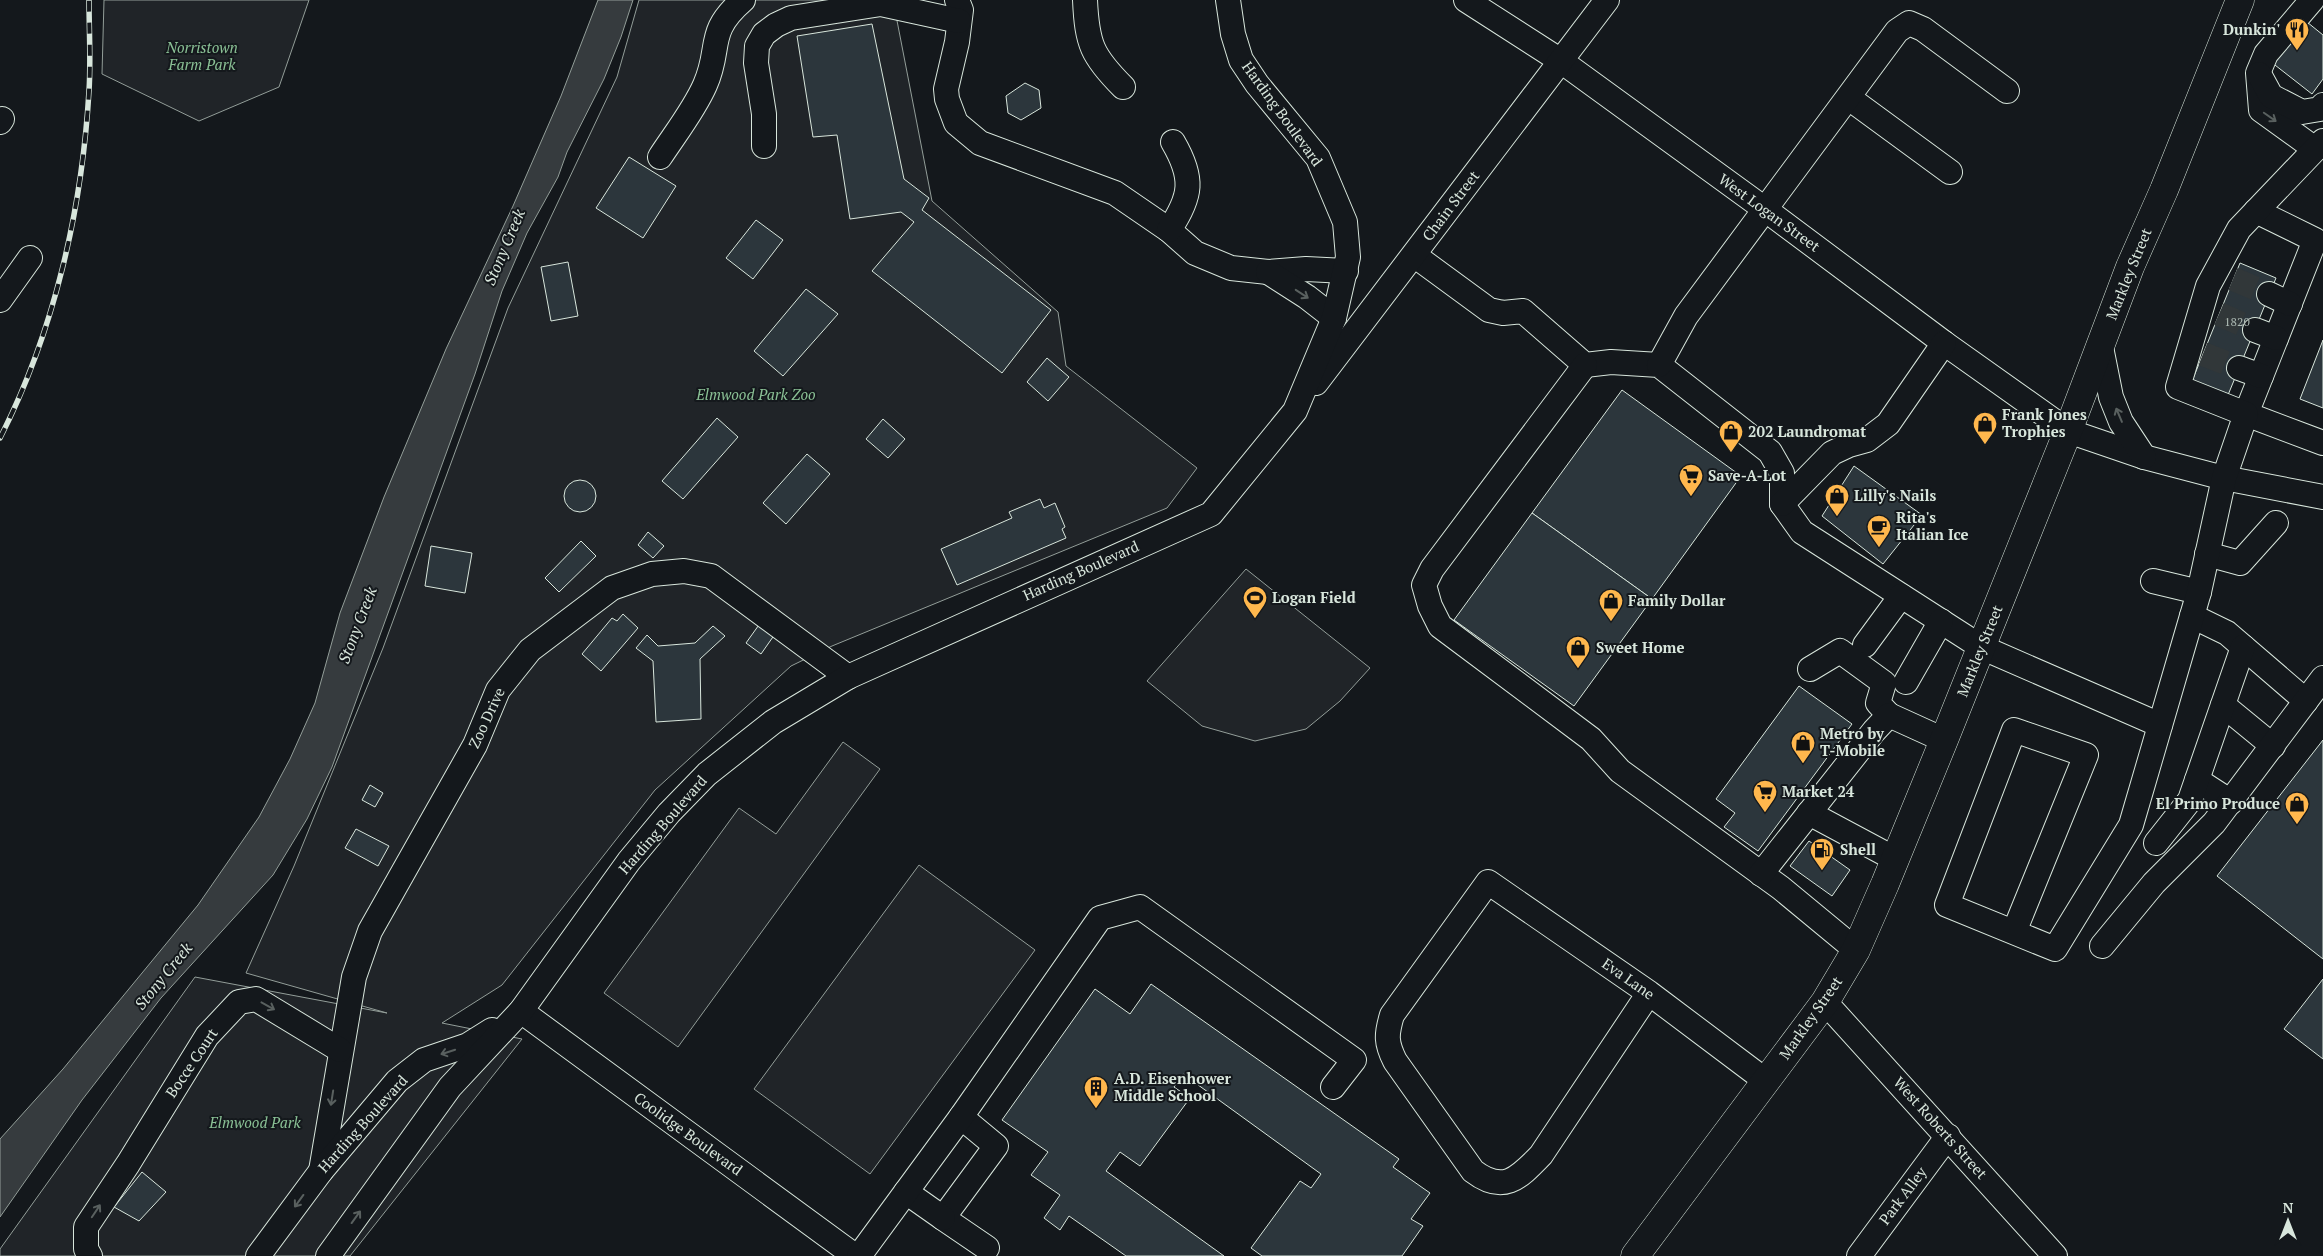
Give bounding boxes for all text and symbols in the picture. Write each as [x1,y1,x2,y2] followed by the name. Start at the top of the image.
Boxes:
[2284,17,2310,51] restaurant icon: Dunkin'
[2223,19,2280,39] place label: Dunkin'
[165,37,238,74] park label: Norristown Farm Park
[1238,57,1328,170] street label: Harding Boulevard
[2263,112,2277,122] one-way arrow
[1417,166,1483,245] street label: Chain Street
[1715,169,1825,256] street label: West Logan Street
[478,205,530,288] water label: Stony Creek
[2101,224,2156,322] street label: Markley Street
[1295,288,1309,299] one-way arrow
[2224,314,2250,329] house number: 1820
[695,384,816,404] park label: Elmwood Park Zoo
[2002,404,2087,441] place label: Frank Jones Trophies
[2113,408,2123,423] one-way arrow
[1972,411,1998,445] shop icon: Frank Jones Trophies
[1718,419,1744,453] shop icon: 202 Laundromat
[1748,421,1866,441] place label: 202 Laundromat
[1678,463,1704,497] supermarket icon: Save-A-Lot
[1708,465,1786,485] place label: Save-A-Lot
[1824,483,1850,517] shop icon: Lilly's Nails
[1854,485,1936,505] place label: Lilly's Nails
[1896,507,1969,544] place label: Rita's Italian Ice
[1866,514,1892,548] cafe icon: Rita's Italian Ice
[1020,536,1142,605] street label: Harding Boulevard
[332,583,382,667] water label: Stony Creek
[1242,585,1268,619] sports icon: Logan Field
[1272,587,1356,607] place label: Logan Field
[1598,588,1624,622] shop icon: Family Dollar
[1628,590,1726,610] place label: Family Dollar
[1952,601,2007,699] street label: Markley Street
[1565,635,1591,669] shop icon: Sweet Home
[1596,637,1684,657] place label: Sweet Home
[463,684,509,751] street label: Zoo Drive
[1820,723,1885,760] place label: Metro by T-Mobile
[1790,730,1816,764] shop icon: Metro by T-Mobile
[614,771,711,878] street label: Harding Boulevard
[1752,779,1778,813] supermarket icon: Market 24
[1782,781,1855,801] place label: Market 24
[2284,791,2310,825] shop icon: El Primo Produce
[2156,793,2280,813] place label: El Primo Produce
[1809,837,1835,871] fuel station icon: Shell
[1840,839,1876,859] place label: Shell
[129,938,197,1014] water label: Stony Creek
[1598,953,1659,1004] street label: Eva Lane
[1774,972,1846,1063] street label: Markley Street
[260,1002,275,1011] one-way arrow
[161,1023,222,1101] street label: Bocce Court
[441,1047,457,1057] one-way arrow
[1114,1068,1232,1105] place label: A.D. Eisenhower Middle School
[313,1070,411,1176] street label: Harding Boulevard
[1889,1072,1992,1183] street label: West Roberts Street
[1083,1075,1109,1109] building icon: A.D. Eisenhower Middle School
[630,1087,747,1179] street label: Coolidge Boulevard
[327,1089,337,1105] one-way arrow
[208,1112,302,1132] park label: Elmwood Park
[1874,1162,1931,1228] street label: Park Alley
[294,1194,304,1208] one-way arrow
[2263,1196,2313,1246] north arrow
[2283,1198,2294,1217] text: N
[91,1205,101,1219] one-way arrow
[351,1210,361,1224] one-way arrow

